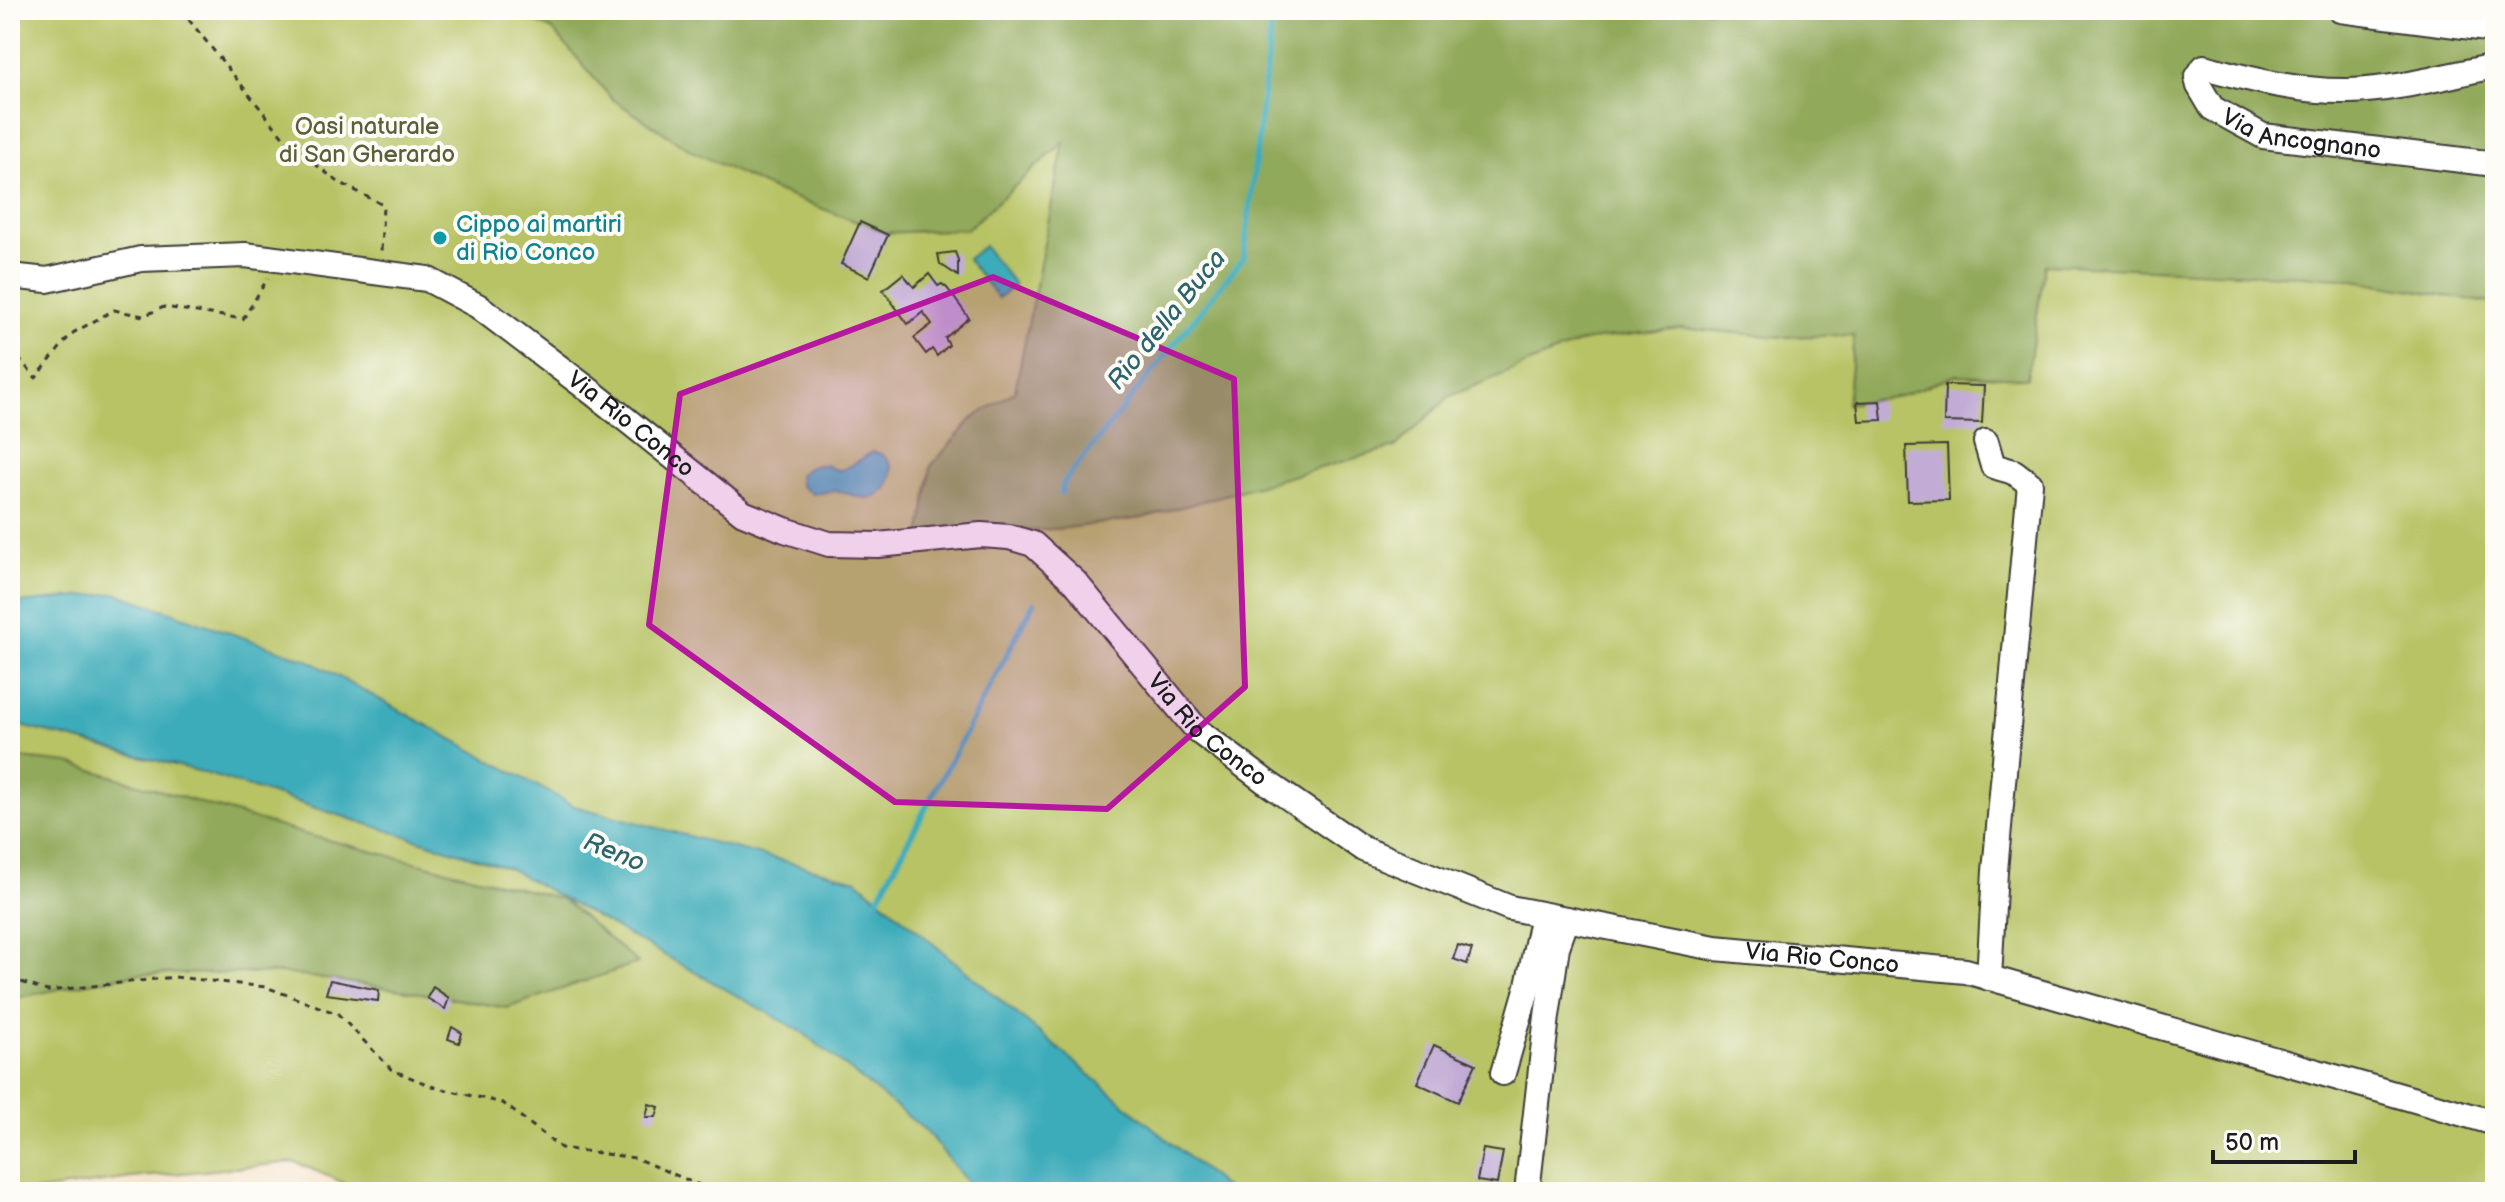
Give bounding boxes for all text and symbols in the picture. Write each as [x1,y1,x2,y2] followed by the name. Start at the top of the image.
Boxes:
[2217,102,2383,165] street label: Via Ancognano
[279,112,455,169] park label: Oasi naturale di San Gherardo
[456,210,622,267] place label: Cippo ai martiri di Rio Conco
[431,229,449,247] marker: Cippo ai martiri di Rio Conco
[1101,244,1233,396] water label: Rio della Buca
[562,364,700,483] street label: Via Rio Conco
[1142,667,1273,792] street label: Via Rio Conco
[579,827,649,879] water label: Reno
[1744,936,1900,979] street label: Via Rio Conco
[2213,1114,2355,1164] scale bar
[2225,1128,2279,1157] text: 50 m

